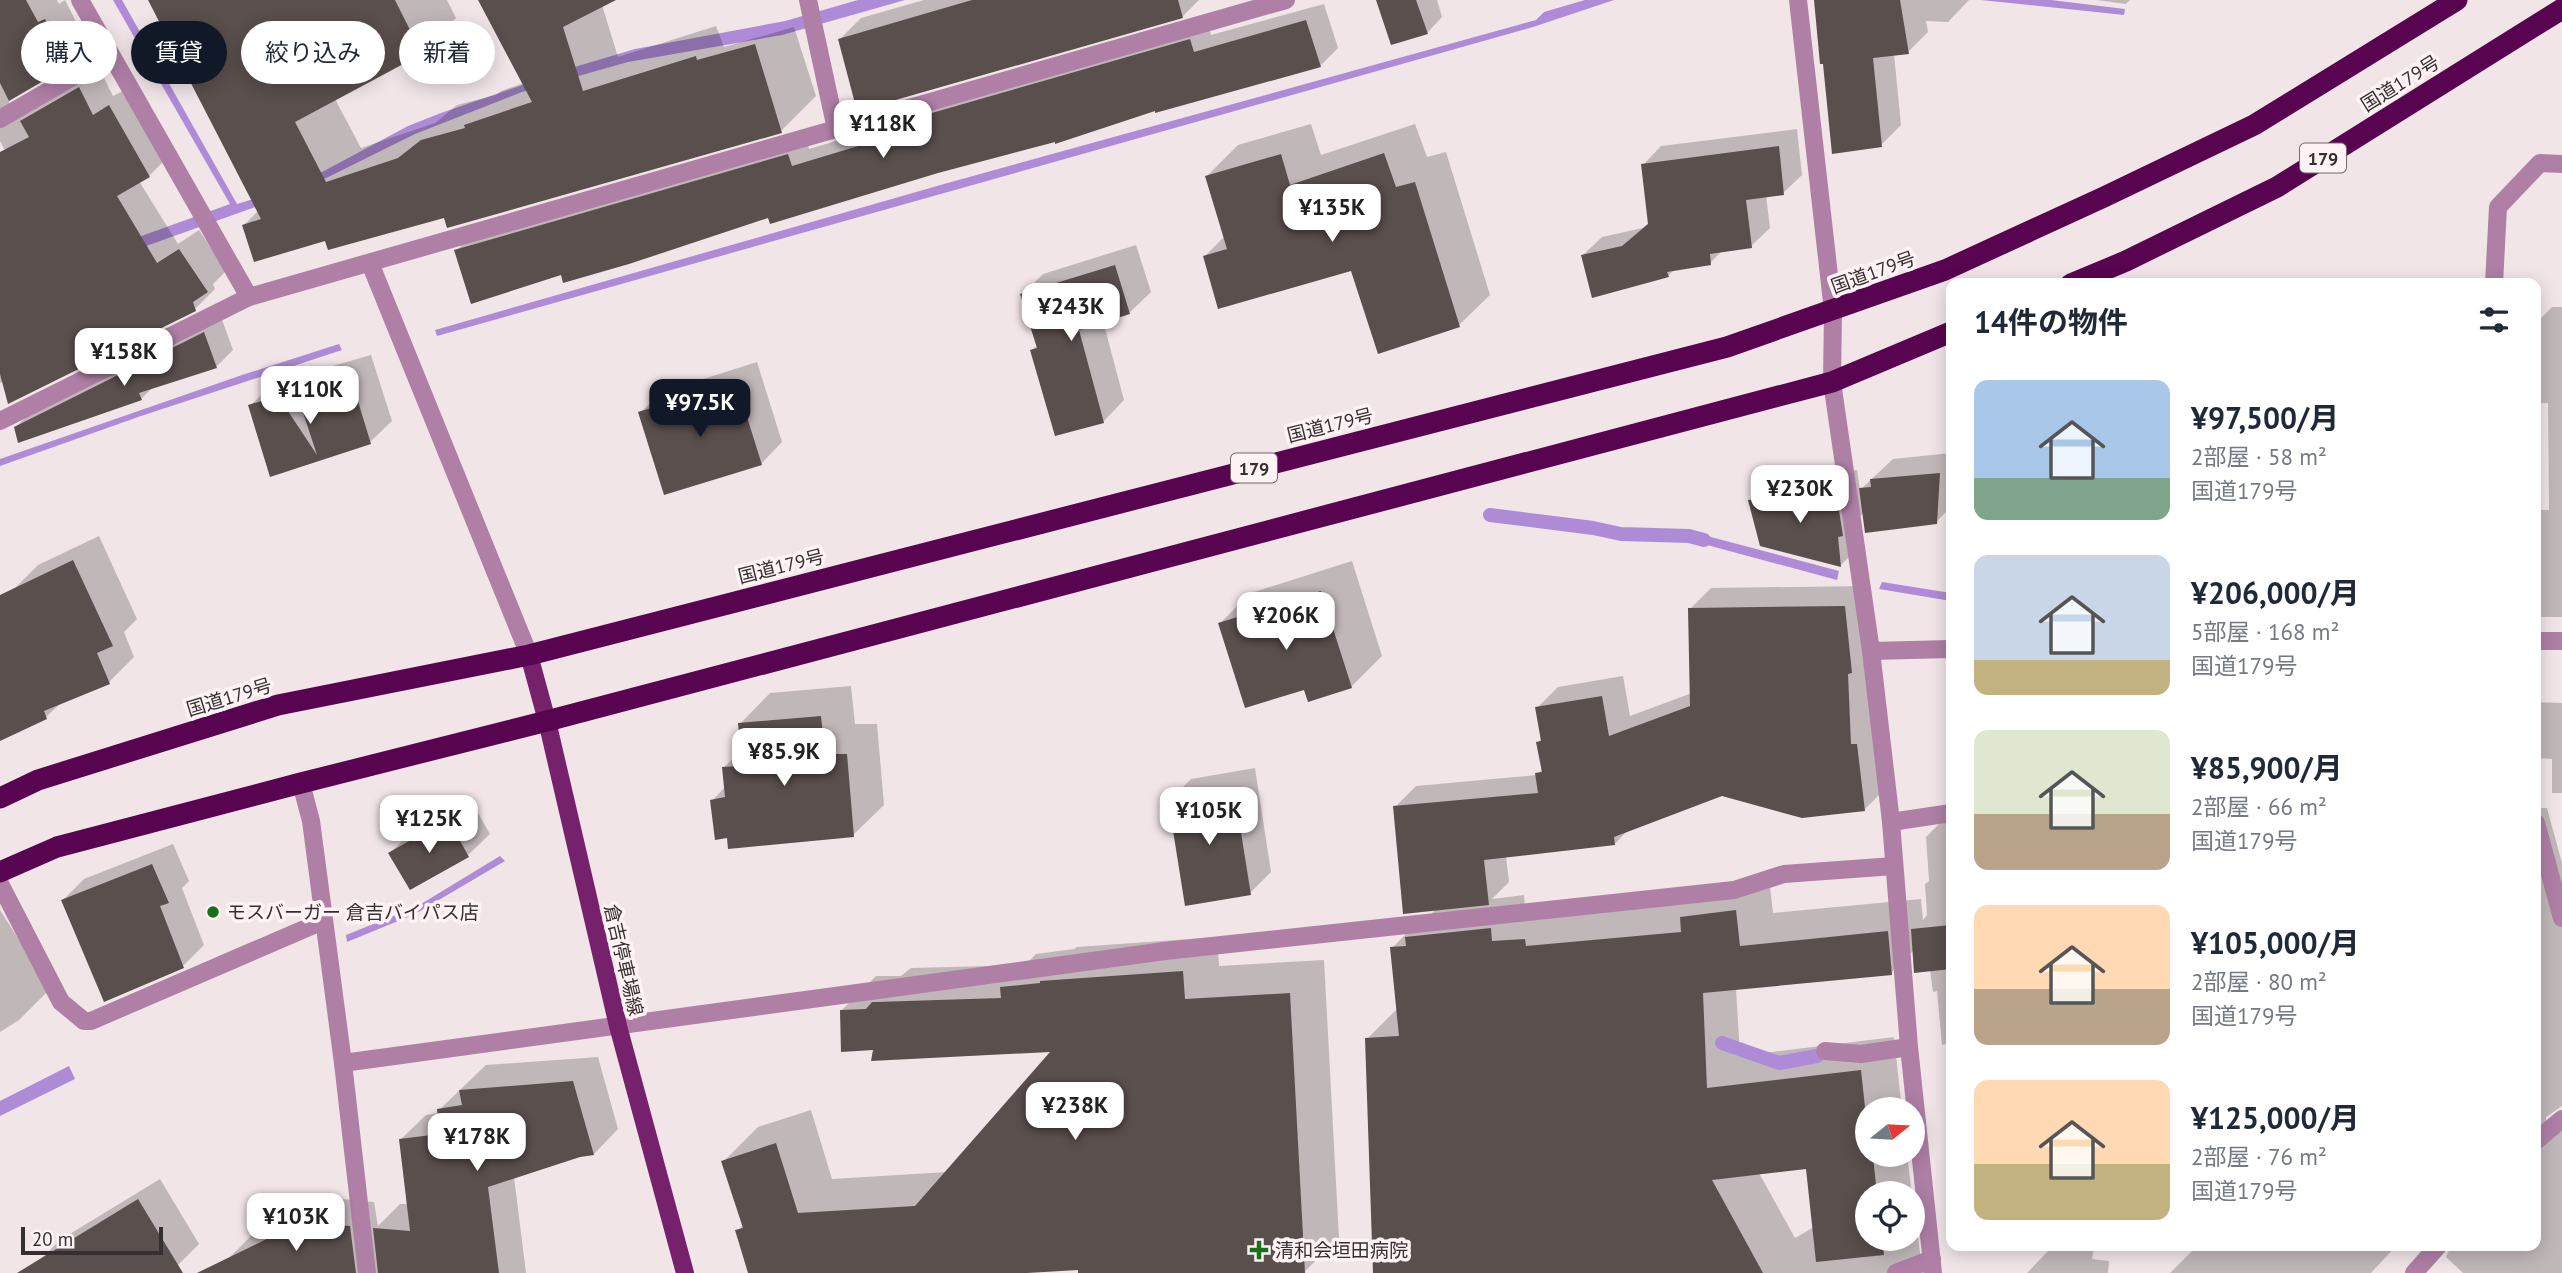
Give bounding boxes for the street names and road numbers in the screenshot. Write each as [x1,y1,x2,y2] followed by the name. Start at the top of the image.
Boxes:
[2356,49,2444,117] street label: 国道179号
[2300,144,2346,173] road number: 179
[1828,246,1918,298] street label: 国道179号
[1284,403,1376,447] street label: 国道179号
[1231,454,1277,482] road number: 179
[735,544,827,588] street label: 国道179号
[183,673,275,721] street label: 国道179号
[599,902,649,1018] street label: 倉吉停車場線

